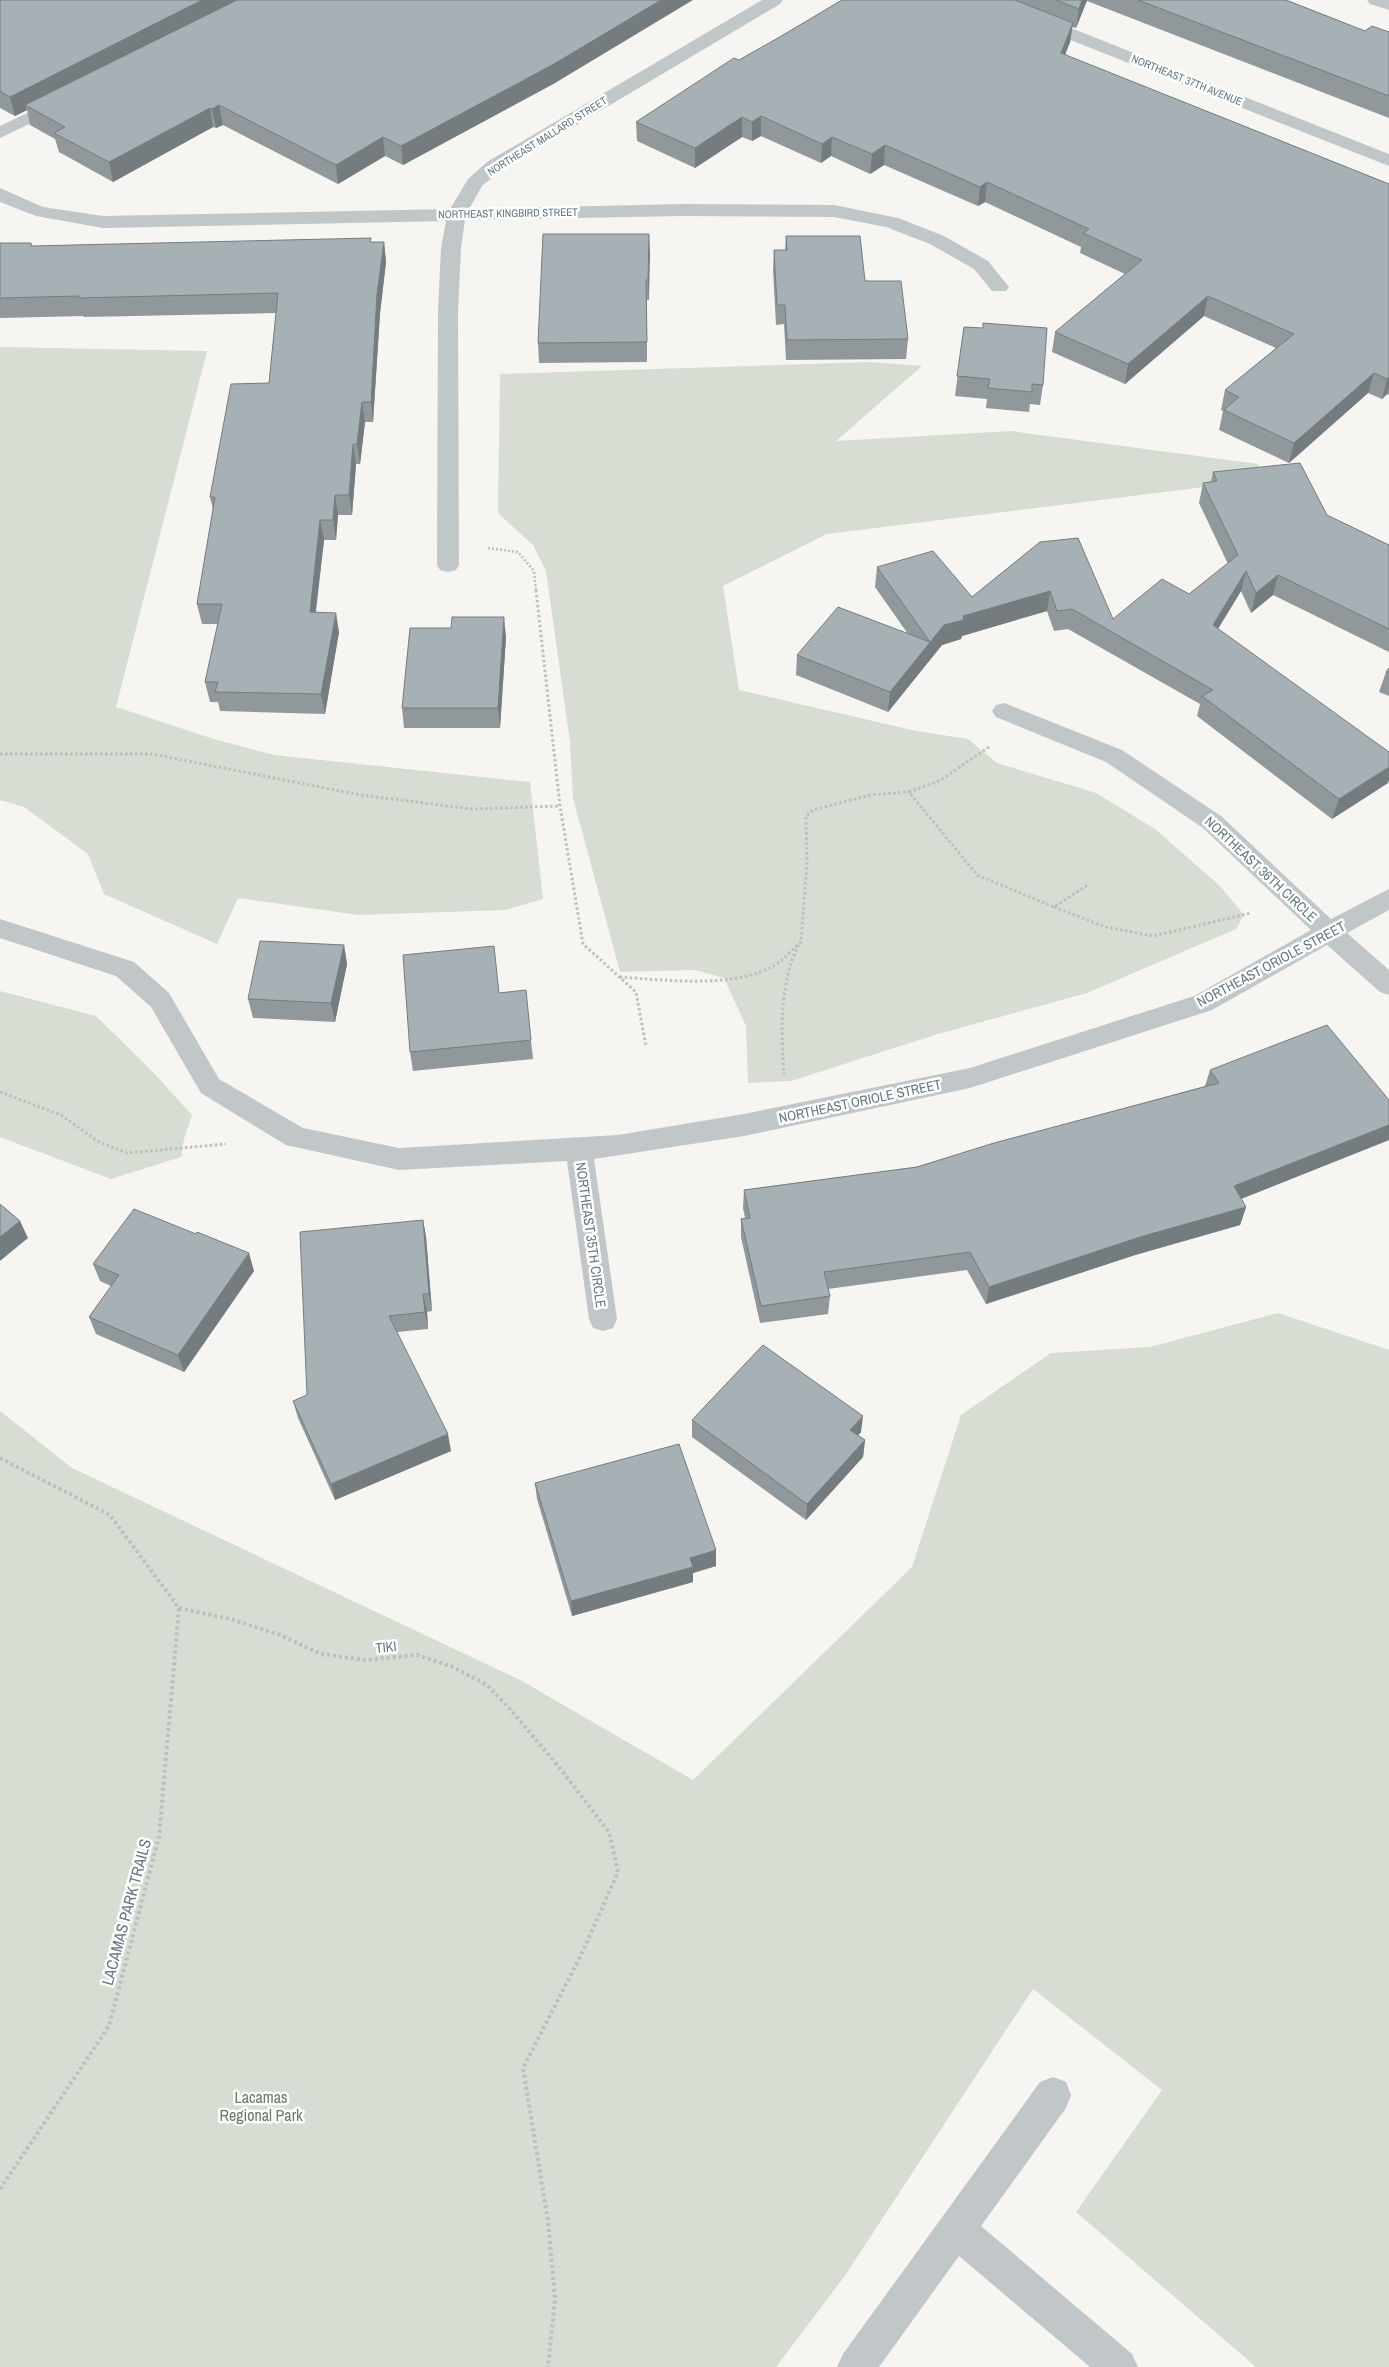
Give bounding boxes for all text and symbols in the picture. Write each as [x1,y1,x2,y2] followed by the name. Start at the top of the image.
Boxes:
[1130,51,1244,109] street label: NORTHEAST 37TH AVENUE
[485,93,610,179] street label: NORTHEAST MALLARD STREET
[438,205,578,221] street label: NORTHEAST KINGBIRD STREET
[1201,812,1321,926] street label: NORTHEAST 36TH CIRCLE
[1194,917,1348,1011] street label: NORTHEAST ORIOLE STREET
[777,1075,943,1127] street label: NORTHEAST ORIOLE STREET
[572,1161,610,1309] street label: NORTHEAST 35TH CIRCLE
[375,1637,397,1657] street label: TIKI
[96,1836,156,1988] street label: LACAMAS PARK TRAILS
[219,2086,303,2126] park label: Lacamas Regional Park

